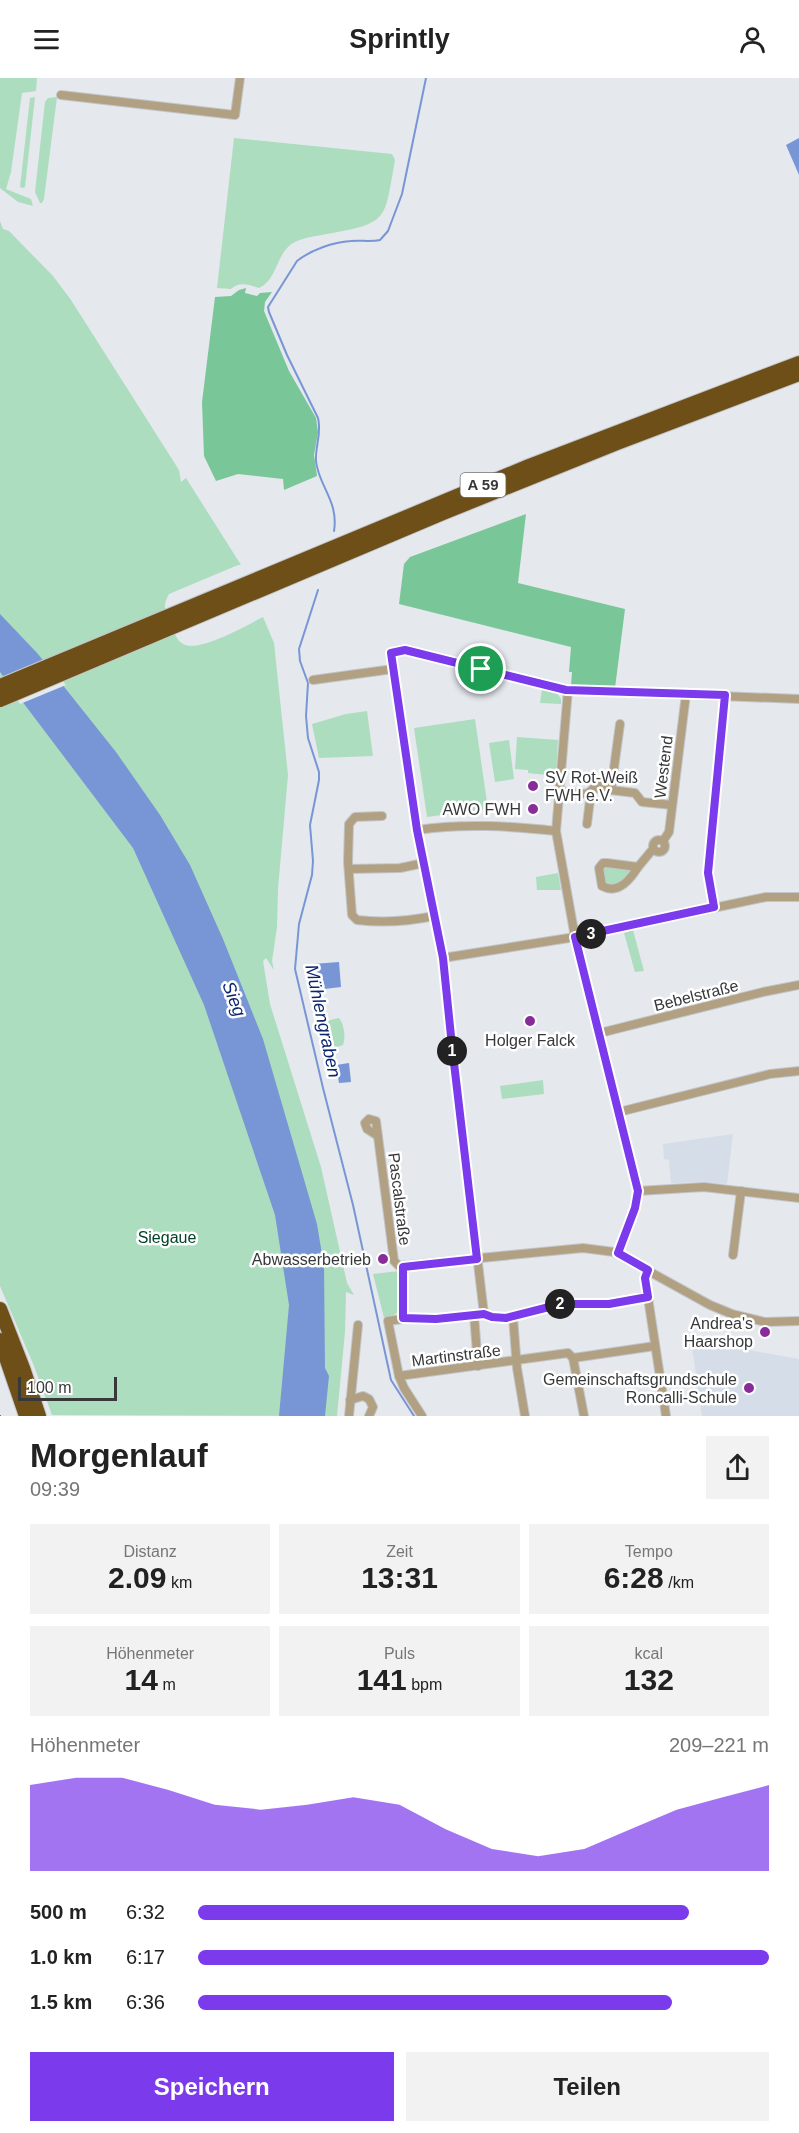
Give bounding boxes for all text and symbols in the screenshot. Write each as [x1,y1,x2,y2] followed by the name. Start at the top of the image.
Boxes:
[30,23,63,56] icon: menu
[736,23,769,56] icon: person
[349,24,450,54] text: Sprintly
[460,473,506,497] road number: A 59
[455,643,506,694] pin
[464,652,497,685] icon: arrive
[651,735,676,799] street label: Westend
[545,769,638,804] place label: SV Rot-Weiß FWH e.V.
[526,779,540,793] marker: SV Rot-Weiß FWH e.V.
[443,801,521,818] place label: AWO FWH
[526,802,540,816] marker: AWO FWH
[576,919,606,949] pin: 3
[587,925,595,942] text: 3
[301,963,345,1079] water label: Mühlengraben
[652,977,740,1014] street label: Bebelstraße
[218,979,250,1019] water label: Sieg
[523,1014,537,1028] marker: Holger Falck
[485,1032,576,1049] place label: Holger Falck
[437,1036,467,1066] pin: 1
[448,1042,456,1059] text: 1
[385,1152,414,1247] street label: Pascalstraße
[138,1229,196,1246] park label: Siegaue
[252,1251,371,1268] place label: Abwasserbetrieb
[376,1252,390,1266] marker: Abwasserbetrieb
[545,1289,575,1319] pin: 2
[556,1295,564,1312] text: 2
[684,1315,753,1350] place label: Andrea's Haarshop
[758,1325,772,1339] marker: Andrea's Haarshop
[410,1342,502,1369] street label: Martinstraße
[543,1371,737,1406] place label: Gemeinschaftsgrundschule Roncalli-Schule
[18,1374,117,1402] scale bar
[27,1379,71,1396] text: 100 m
[742,1381,756,1395] marker: Gemeinschaftsgrundschule Roncalli-Schule
[706,1436,769,1499] button: share
[30,1437,208,1474] text: Morgenlauf
[30,1478,80,1500] text: 09:39
[123,1543,177,1560] text: Distanz
[386,1543,413,1560] text: Zeit
[625,1543,673,1560] text: Tempo
[108,1561,166,1594] text: 2.09
[361,1561,438,1594] text: 13:31
[604,1561,664,1594] text: 6:28
[166,1574,192,1591] text: km
[664,1574,694,1591] text: /km
[106,1645,194,1662] text: Höhenmeter
[384,1645,415,1662] text: Puls
[635,1645,663,1662] text: kcal
[125,1663,158,1696] text: 14
[357,1663,407,1696] text: 141
[624,1663,674,1696] text: 132
[158,1676,176,1693] text: m
[407,1676,442,1693] text: bpm
[30,1734,140,1756] text: Höhenmeter
[669,1734,769,1756] text: 209–221 m
[30,1901,87,1923] text: 500 m
[126,1901,165,1923] text: 6:32
[30,1946,92,1968] text: 1.0 km
[126,1946,165,1968] text: 6:17
[30,1991,92,2013] text: 1.5 km
[126,1991,165,2013] text: 6:36
[30,2052,394,2121] button: Speichern
[406,2052,769,2121] button: Teilen

